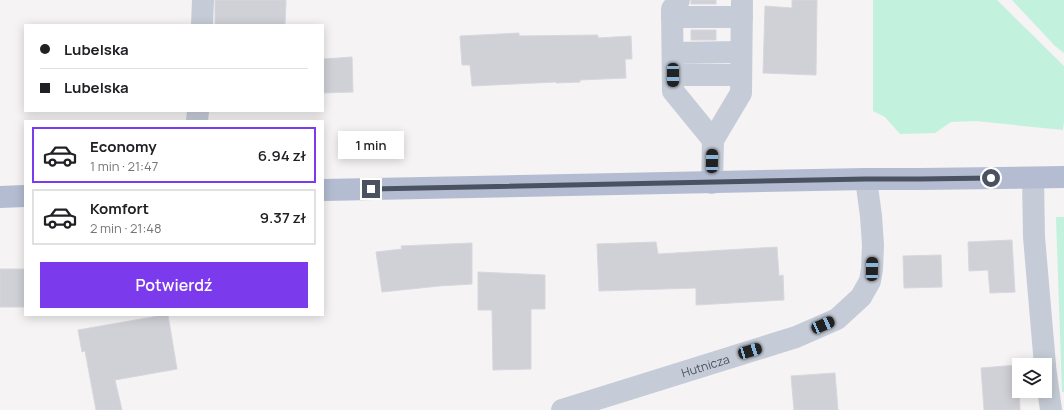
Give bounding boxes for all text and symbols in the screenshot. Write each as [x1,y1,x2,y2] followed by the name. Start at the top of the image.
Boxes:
[64,39,129,60] text: Lubelska
[667,63,679,87] car
[64,77,129,98] text: Lubelska
[338,131,404,159] callout: 1 min
[90,136,157,157] text: Economy
[356,136,387,154] text: 1 min
[42,137,78,173] icon: car
[258,145,306,166] text: 6.94 zł
[706,149,718,173] car
[90,157,158,175] text: 1 min · 21:47
[982,169,1000,187] route start
[362,180,380,198] route end
[90,198,149,219] text: Komfort
[42,199,78,235] icon: car
[260,207,306,228] text: 9.37 zł
[90,219,162,237] text: 2 min · 21:48
[866,257,878,281] car
[40,262,308,308] button: Potwierdź
[810,315,836,335] car
[737,342,763,360] car
[679,350,731,381] street label: Hutnicza
[1012,358,1052,398] map controls
[1012,358,1052,398] button: layers

